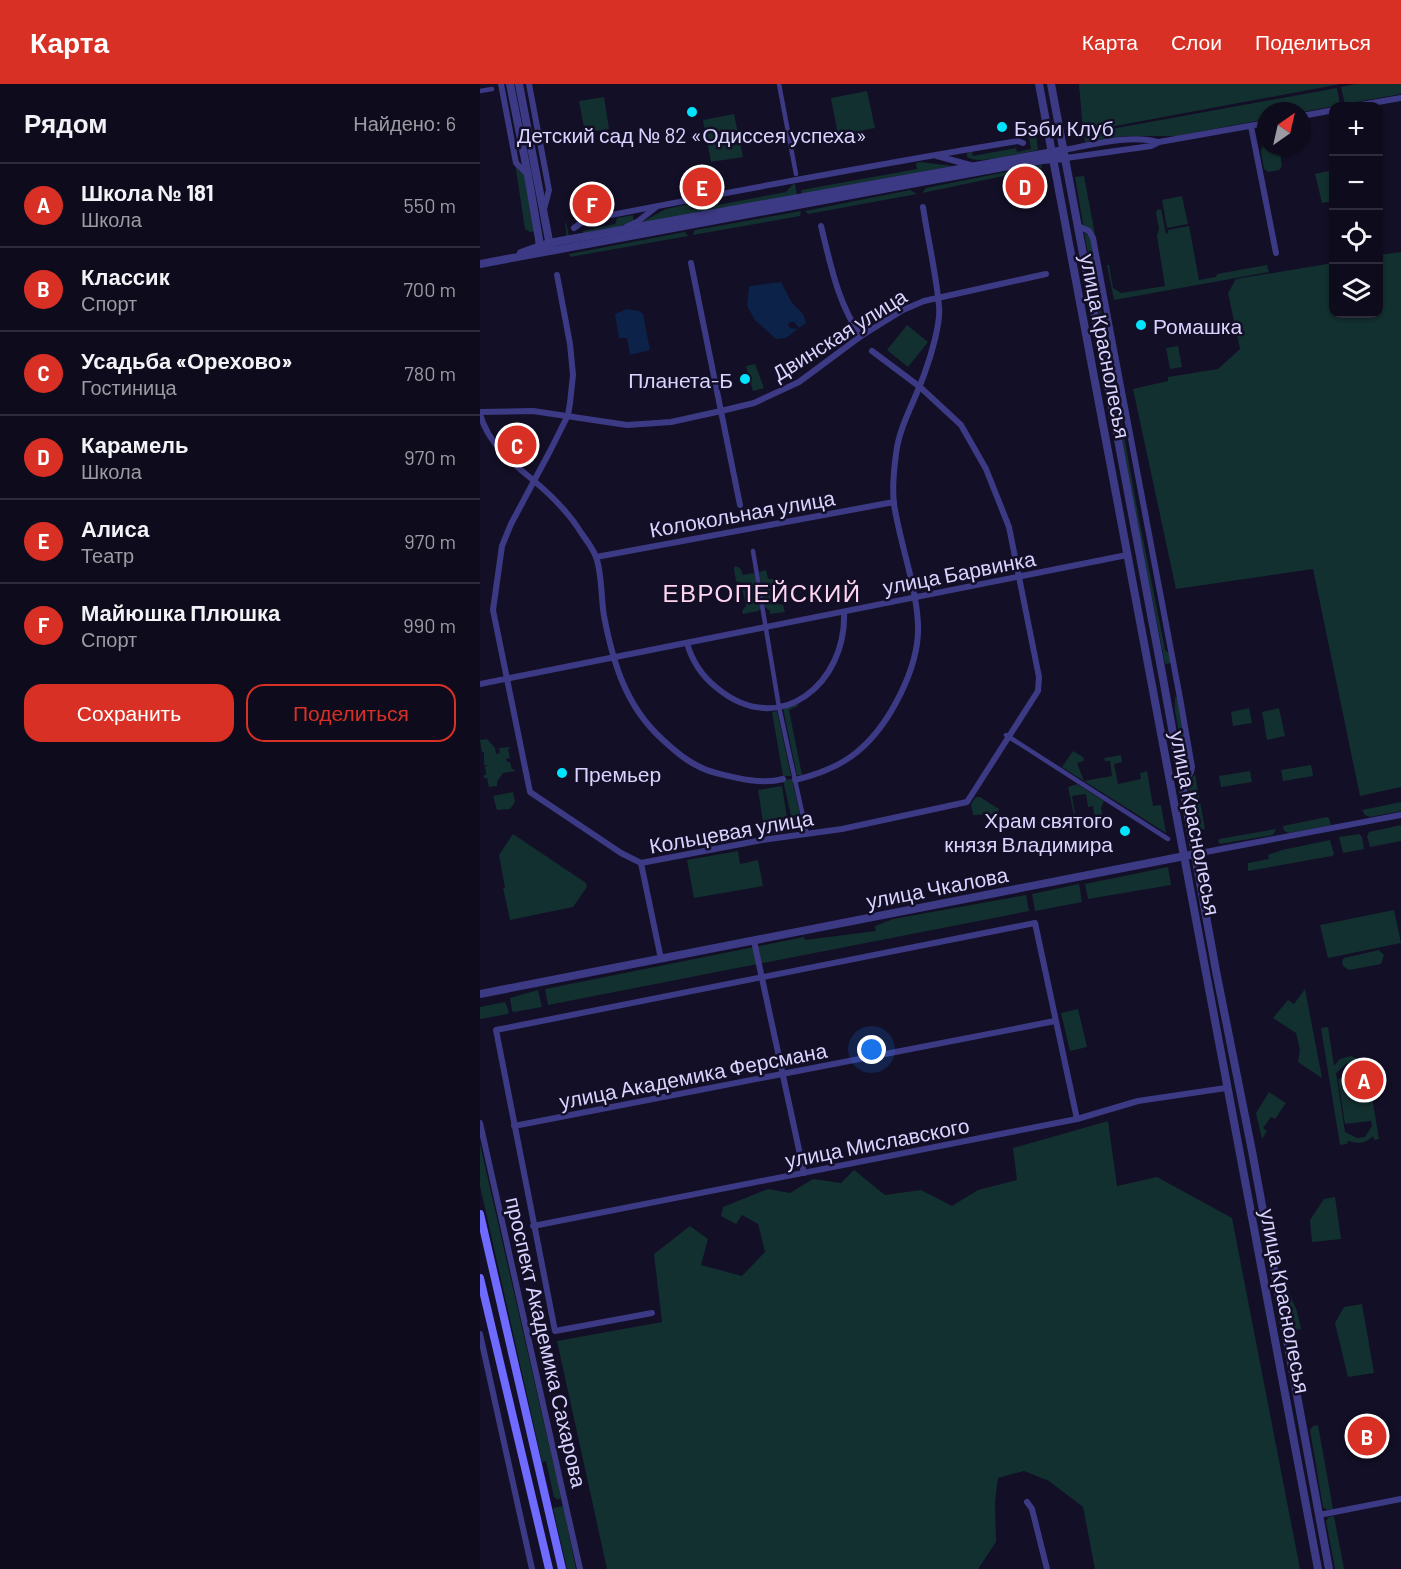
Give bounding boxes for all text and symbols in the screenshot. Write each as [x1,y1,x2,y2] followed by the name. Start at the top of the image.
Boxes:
[30,25,109,59] text: Карта
[1082,29,1138,54] text: Карта
[1171,29,1222,54] text: Слои
[1255,29,1371,54] text: Поделиться
[1257,102,1311,156] north arrow
[1329,102,1383,318] map controls
[1329,102,1383,156] button: +
[685,105,699,119] marker: Детский сад № 82 «Одиссея успеха»
[24,107,107,138] text: Рядом
[353,111,456,135] text: Найдено: 6
[1014,115,1114,140] place label: Бэби Клуб
[995,120,1009,134] marker: Бэби Клуб
[517,122,867,147] place label: Детский сад № 82 «Одиссея успеха»
[1329,156,1383,210] button: −
[682,164,722,210] pin: E
[1006,164,1044,208] pin: D
[81,179,214,205] text: Школа № 181
[572,182,612,226] pin: F
[37,193,50,217] text: A
[404,193,456,217] text: 550 m
[81,207,142,231] text: Школа
[1329,210,1383,264] button: locate
[1076,252,1136,440] street label: улица Краснолесья
[81,263,170,289] text: Классик
[1329,264,1383,318] button: layers
[37,277,50,301] text: B
[403,277,456,301] text: 700 m
[767,282,911,385] street label: Двинская улица
[81,291,137,315] text: Спорт
[1153,313,1242,338] place label: Ромашка
[1134,318,1148,332] marker: Ромашка
[81,347,292,373] text: Усадьба «Орехово»
[37,361,50,385] text: C
[404,361,456,385] text: 780 m
[628,367,733,392] place label: Планета-Б
[738,372,752,386] marker: Планета-Б
[81,375,177,399] text: Гостиница
[498,422,537,468] pin: C
[81,431,189,457] text: Карамель
[37,445,50,469] text: D
[404,445,456,469] text: 970 m
[81,459,142,483] text: Школа
[647,484,837,542] street label: Колокольная улица
[81,515,149,541] text: Алиса
[38,529,49,553] text: E
[404,529,456,553] text: 970 m
[81,543,134,567] text: Театр
[881,545,1038,599] street label: улица Барвинка
[663,578,861,607] district label: ЕВРОПЕЙСКИЙ
[81,599,280,625] text: Майюшка Плюшка
[38,613,49,637] text: F
[403,613,456,637] text: 990 m
[81,627,137,651] text: Спорт
[24,684,234,742] button: Сохранить
[246,684,456,742] button: Поделиться
[1166,729,1226,917] street label: улица Краснолесья
[574,761,661,786] place label: Премьер
[555,766,569,780] marker: Премьер
[647,804,815,858] street label: Кольцевая улица
[944,807,1113,856] place label: Храм святого князя Владимира
[1118,824,1132,838] marker: Храм святого князя Владимира
[864,861,1010,913] street label: улица Чкалова
[857,1035,886,1064] your location
[557,1037,829,1113] street label: улица Академика Ферсмана
[1344,1058,1384,1102] pin: A
[783,1112,971,1172] street label: улица Миславского
[501,1194,593,1490] street label: проспект Академика Сахарова
[1256,1207,1316,1395] street label: улица Краснолесья
[1348,1414,1386,1458] pin: B

